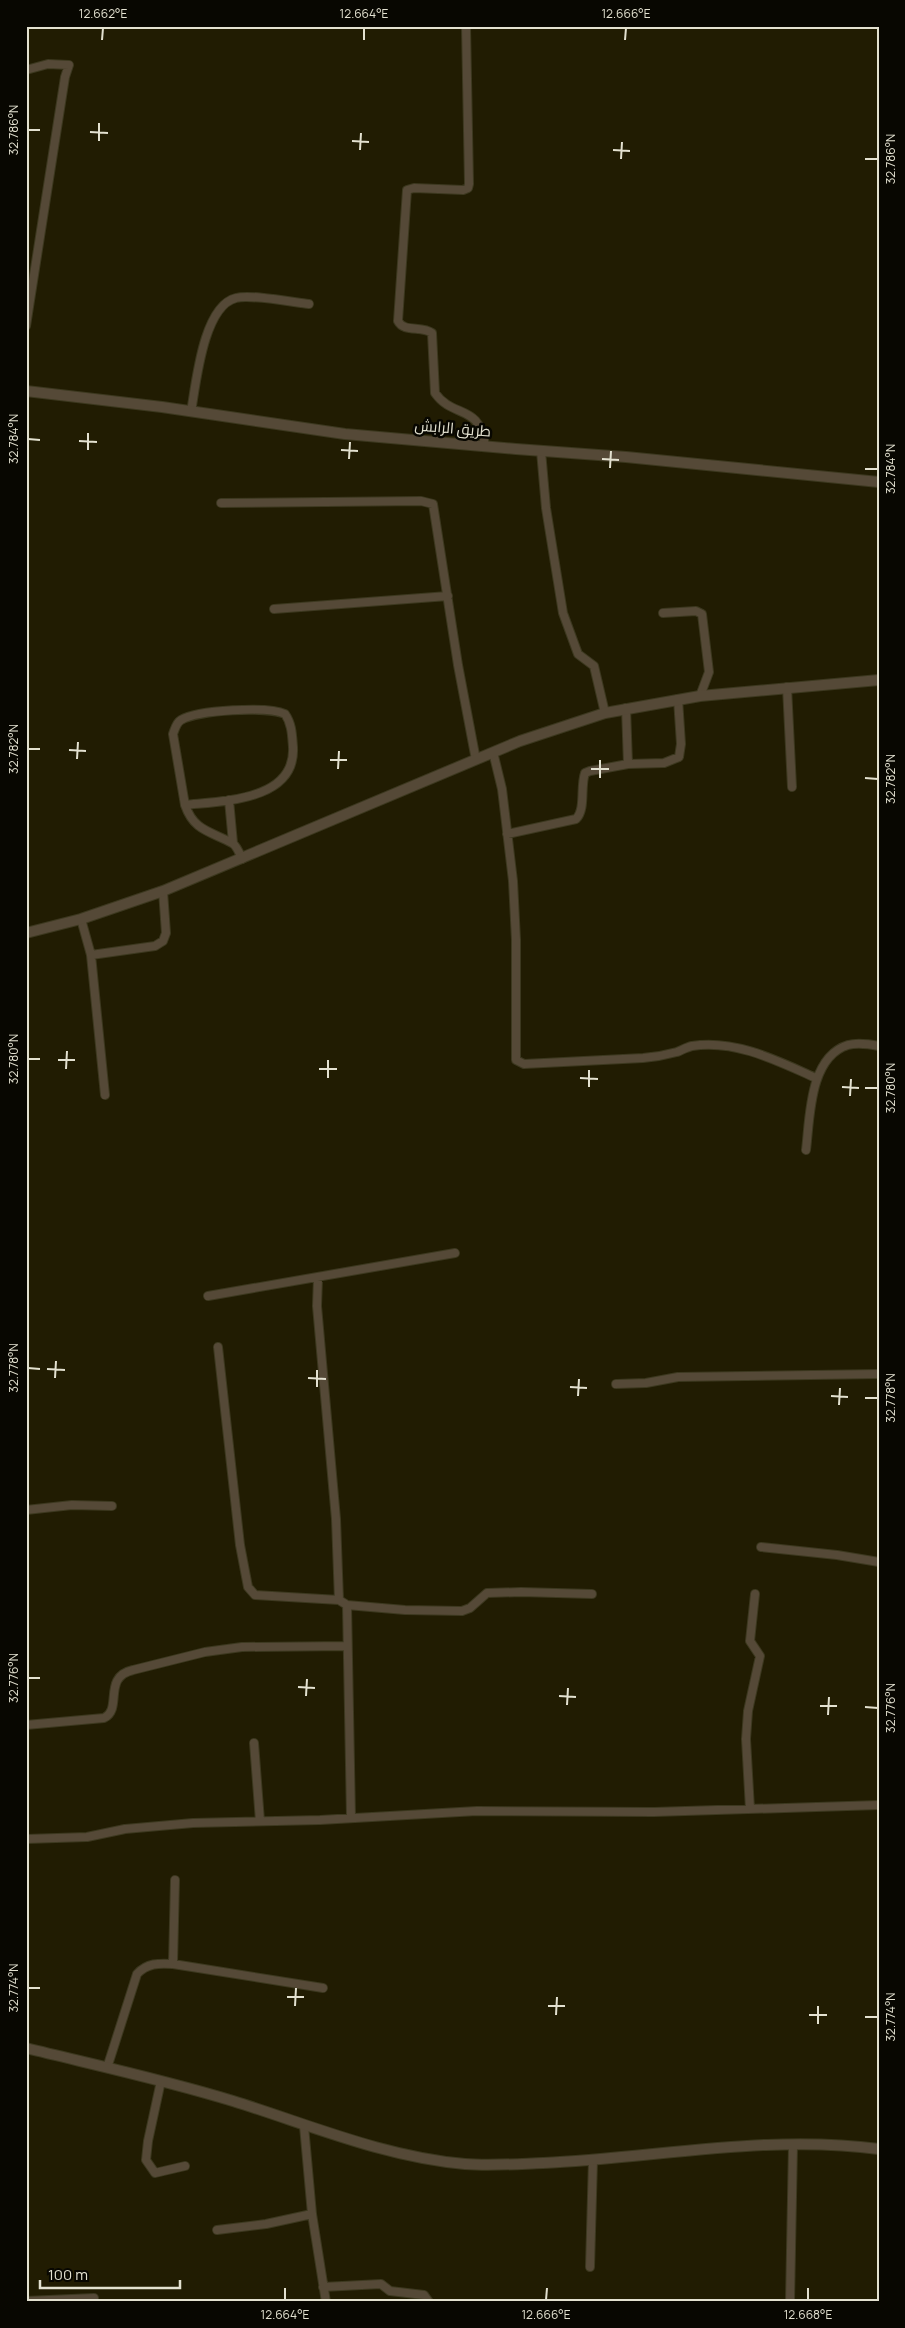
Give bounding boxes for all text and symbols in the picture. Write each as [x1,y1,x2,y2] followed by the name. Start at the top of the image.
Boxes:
[79,5,127,22] text: 12.662°E
[340,5,389,22] text: 12.664°E
[601,5,651,22] text: 12.666°E
[5,105,22,155] text: 32.786°N
[882,134,899,184] text: 32.786°N
[5,414,22,464] text: 32.784°N
[414,414,492,442] street label: طريق الرابش
[882,444,899,494] text: 32.784°N
[5,724,22,774] text: 32.782°N
[882,754,899,804] text: 32.782°N
[5,1034,22,1084] text: 32.780°N
[882,1063,899,1113] text: 32.780°N
[5,1343,22,1393] text: 32.778°N
[882,1373,899,1423] text: 32.778°N
[5,1653,22,1703] text: 32.776°N
[882,1683,899,1733] text: 32.776°N
[5,1963,22,2013] text: 32.774°N
[882,1992,899,2042] text: 32.774°N
[40,2258,180,2290] scale bar
[48,2264,88,2285] text: 100 m
[261,2306,310,2323] text: 12.664°E
[521,2306,571,2323] text: 12.666°E
[784,2306,832,2323] text: 12.668°E

